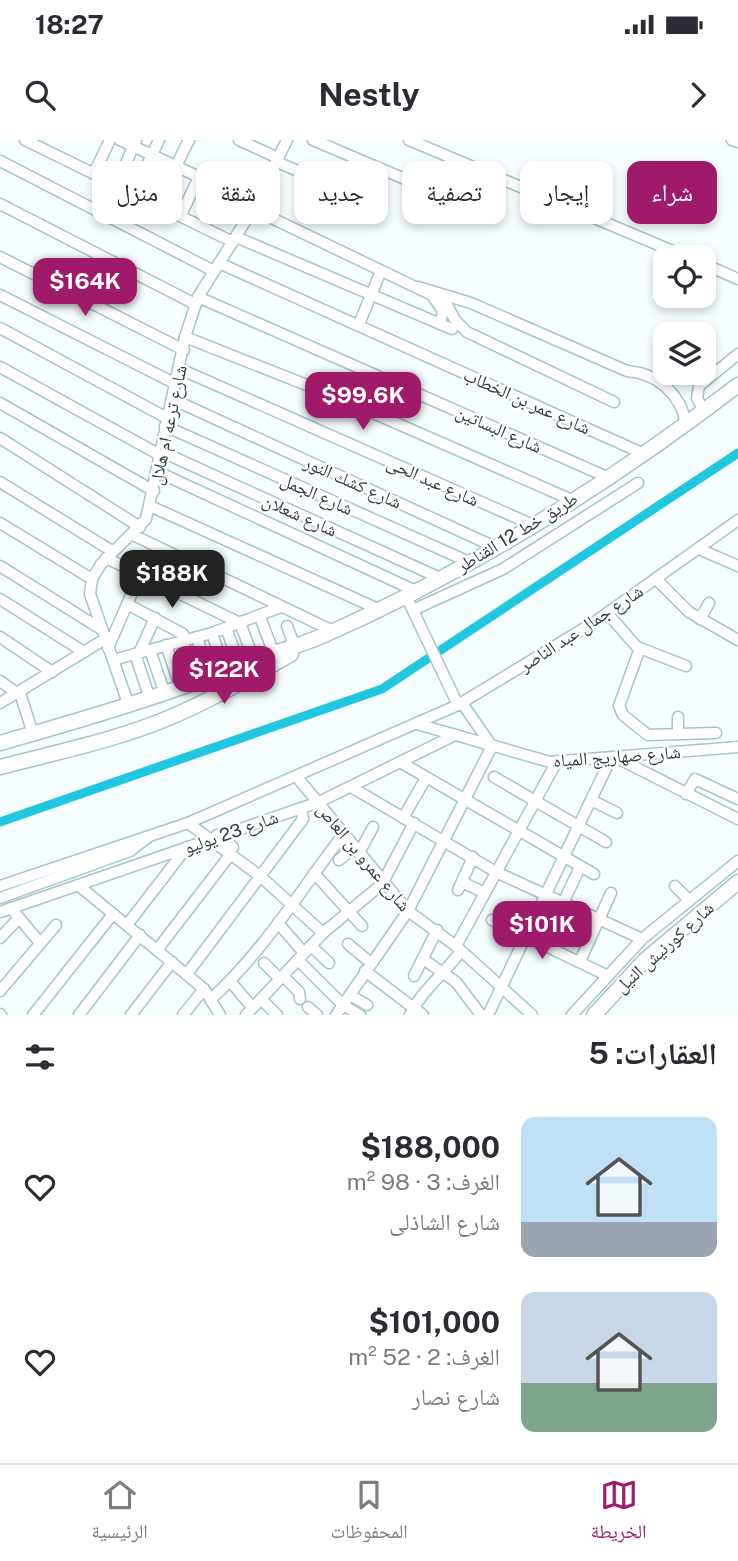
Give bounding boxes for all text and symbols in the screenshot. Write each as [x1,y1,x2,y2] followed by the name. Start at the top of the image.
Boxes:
[35,9,104,40] text: 18:27
[21,76,59,114] icon: search
[319,76,419,113] text: Nestly
[679,76,717,114] icon: forward
[92,161,182,224] chip: منزل
[196,161,280,224] chip: شقة
[294,161,388,224] chip: جديد
[402,161,506,224] chip: تصفية
[520,161,613,224] chip: إيجار
[627,161,717,224] chip: شراء
[653,245,716,385] map controls
[653,245,716,308] button: locate
[36,258,134,318] pin: $164K
[49,267,121,294] text: $164K
[653,322,716,385] button: layers
[145,363,193,487] street label: شارع ترعه ام هلال
[460,364,594,439] street label: شارع عمر بن الخطاب
[306,372,420,432] pin: $99.6K
[321,381,405,408] text: $99.6K
[452,401,545,458] street label: شارع البساتين
[300,451,405,514] street label: شارع كشك النور
[383,451,482,511] street label: شارع عبد الحى
[277,469,356,520] street label: شارع الجمل
[452,488,582,578] street label: طريق خط 12 القناطر
[259,489,341,542] street label: شارع شعلان
[123,550,221,610] pin: $188K
[136,559,208,586] text: $188K
[514,580,648,677] street label: شارع جمال عبد الناصر
[175,646,273,706] pin: $122K
[188,655,260,682] text: $122K
[553,741,681,773] street label: شارع صهاريج المياه
[312,799,415,916] street label: شارع عمرو بن العاص
[181,806,281,859] street label: شارع 23 يوليو
[610,897,719,998] street label: شارع كورنيش النيل
[493,902,591,961] pin: $101K
[509,910,575,937] text: $101K
[588,1035,717,1071] text: العقارات: 5
[21,1038,59,1076] icon: filters
[360,1129,500,1165] text: $188,000
[577,1145,661,1229] icon: home
[21,1168,59,1206] icon: heart
[347,1168,500,1195] text: الغرف: 3 · 98 m²
[389,1208,500,1235] text: شارع الشاذلى
[368,1304,500,1340] text: $101,000
[577,1320,661,1404] icon: home
[21,1343,59,1381] icon: heart
[348,1343,500,1370] text: الغرف: 2 · 52 m²
[412,1383,500,1410] text: شارع نصار
[91,1476,148,1550] tab: الرئيسية
[331,1476,408,1550] tab: المحفوظات
[591,1476,647,1550] tab: الخريطة

